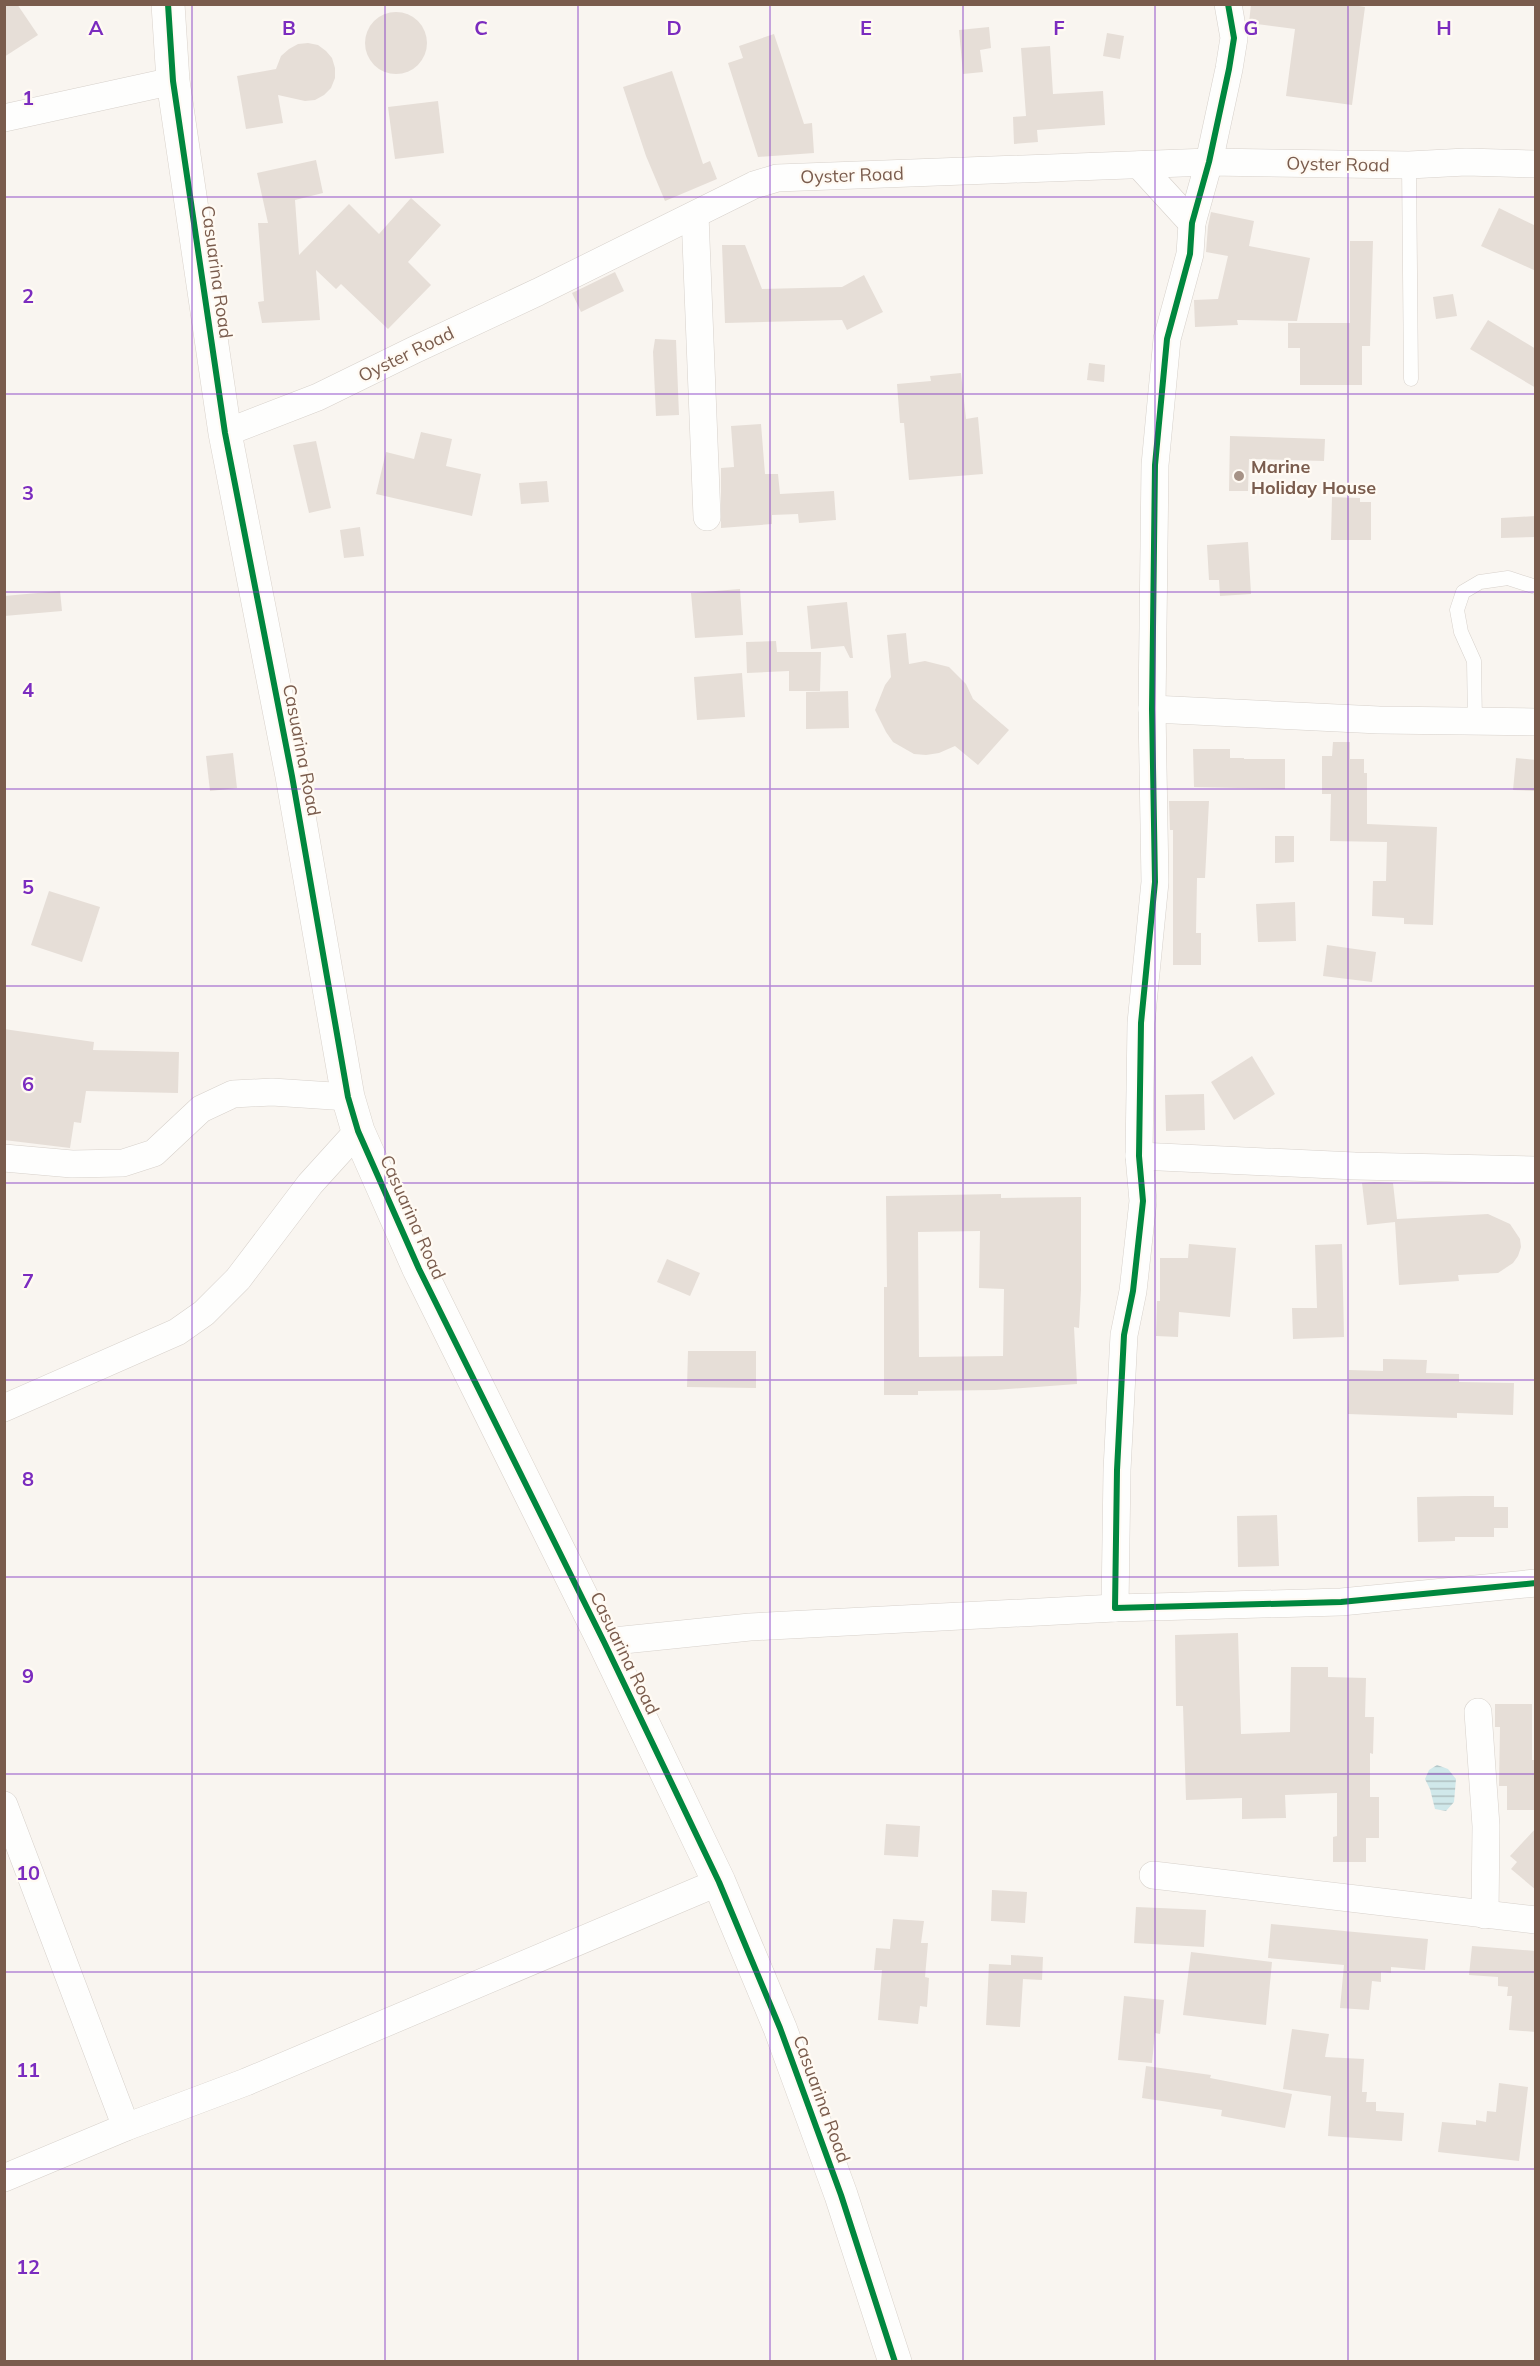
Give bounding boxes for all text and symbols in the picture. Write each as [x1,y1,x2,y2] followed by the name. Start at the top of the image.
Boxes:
[89,15,104,40] text: A
[282,15,296,40] text: B
[474,15,488,40] text: C
[666,15,682,40] text: D
[860,15,872,40] text: E
[1053,15,1065,40] text: F
[1244,15,1258,40] text: G
[1436,15,1452,40] text: H
[22,85,34,110] text: 1
[1286,152,1390,176] street label: Oyster Road
[800,162,904,188] street label: Oyster Road
[196,204,238,340] street label: Casuarina Road
[22,283,34,308] text: 2
[354,321,458,387] street label: Oyster Road
[1251,455,1376,499] place label: Marine Holiday House
[1232,469,1246,483] marker: Marine Holiday House
[22,480,34,505] text: 3
[22,677,34,702] text: 4
[278,682,326,818] street label: Casuarina Road
[22,874,34,899] text: 5
[22,1071,34,1096] text: 6
[375,1151,451,1283] street label: Casuarina Road
[22,1268,34,1293] text: 7
[22,1466,34,1491] text: 8
[585,1588,665,1718] street label: Casuarina Road
[22,1663,34,1688] text: 9
[16,1860,40,1885] text: 10
[788,2032,856,2166] street label: Casuarina Road
[16,2057,40,2082] text: 11
[16,2254,40,2279] text: 12

